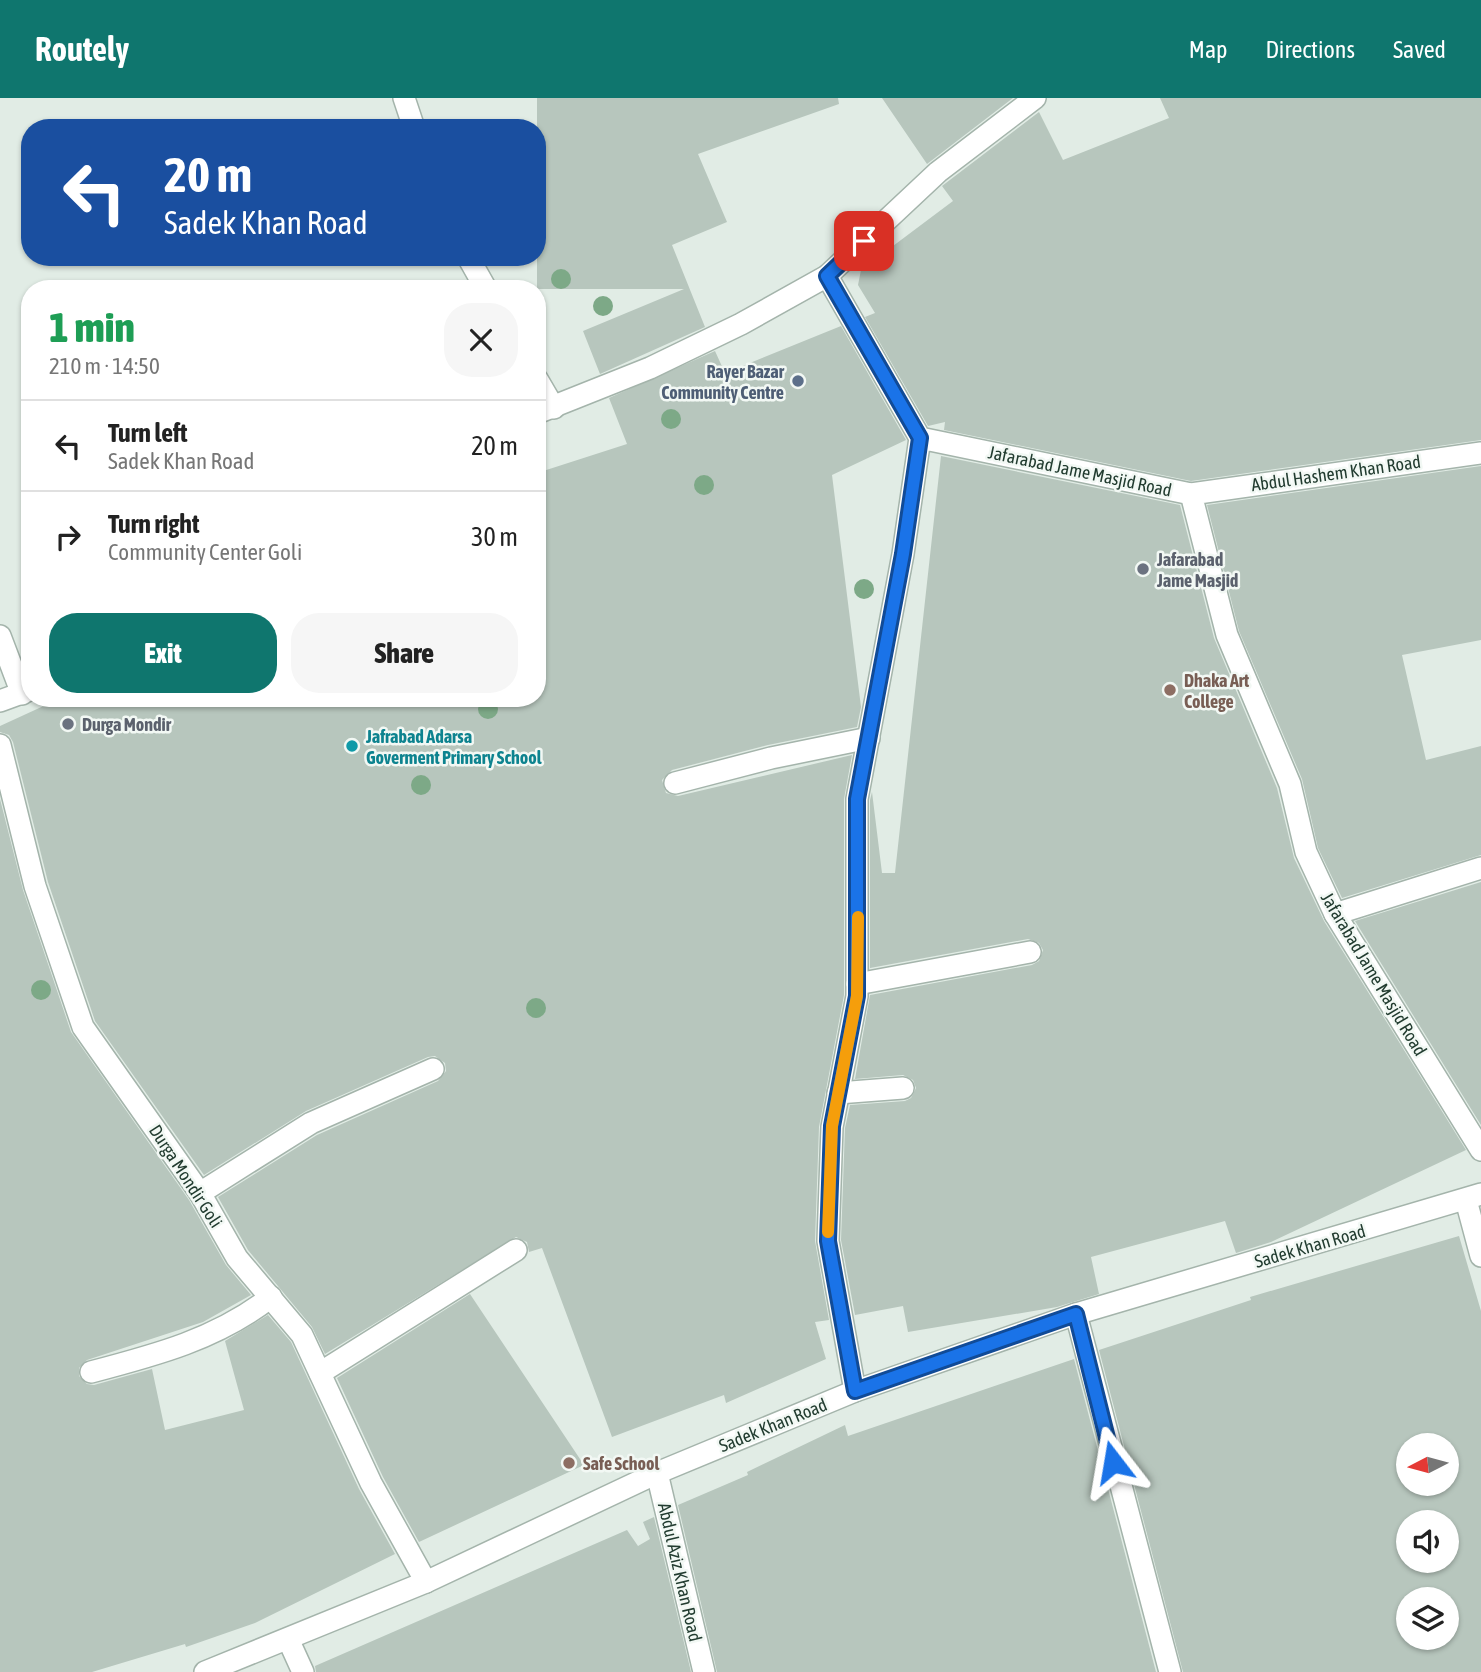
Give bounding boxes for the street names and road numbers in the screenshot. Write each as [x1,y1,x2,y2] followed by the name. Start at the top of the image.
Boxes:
[986,441,1174,501] street label: Jafarabad Jame Masjid Road
[1250,451,1422,495] street label: Abdul Hashem Khan Road
[1317,889,1431,1059] street label: Jafarabad Jame Masjid Road
[145,1121,227,1231] street label: Durga Mondir Goli
[1252,1220,1368,1272] street label: Sadek Khan Road
[716,1394,830,1456] street label: Sadek Khan Road
[654,1501,706,1643] street label: Abdul Aziz Khan Road

